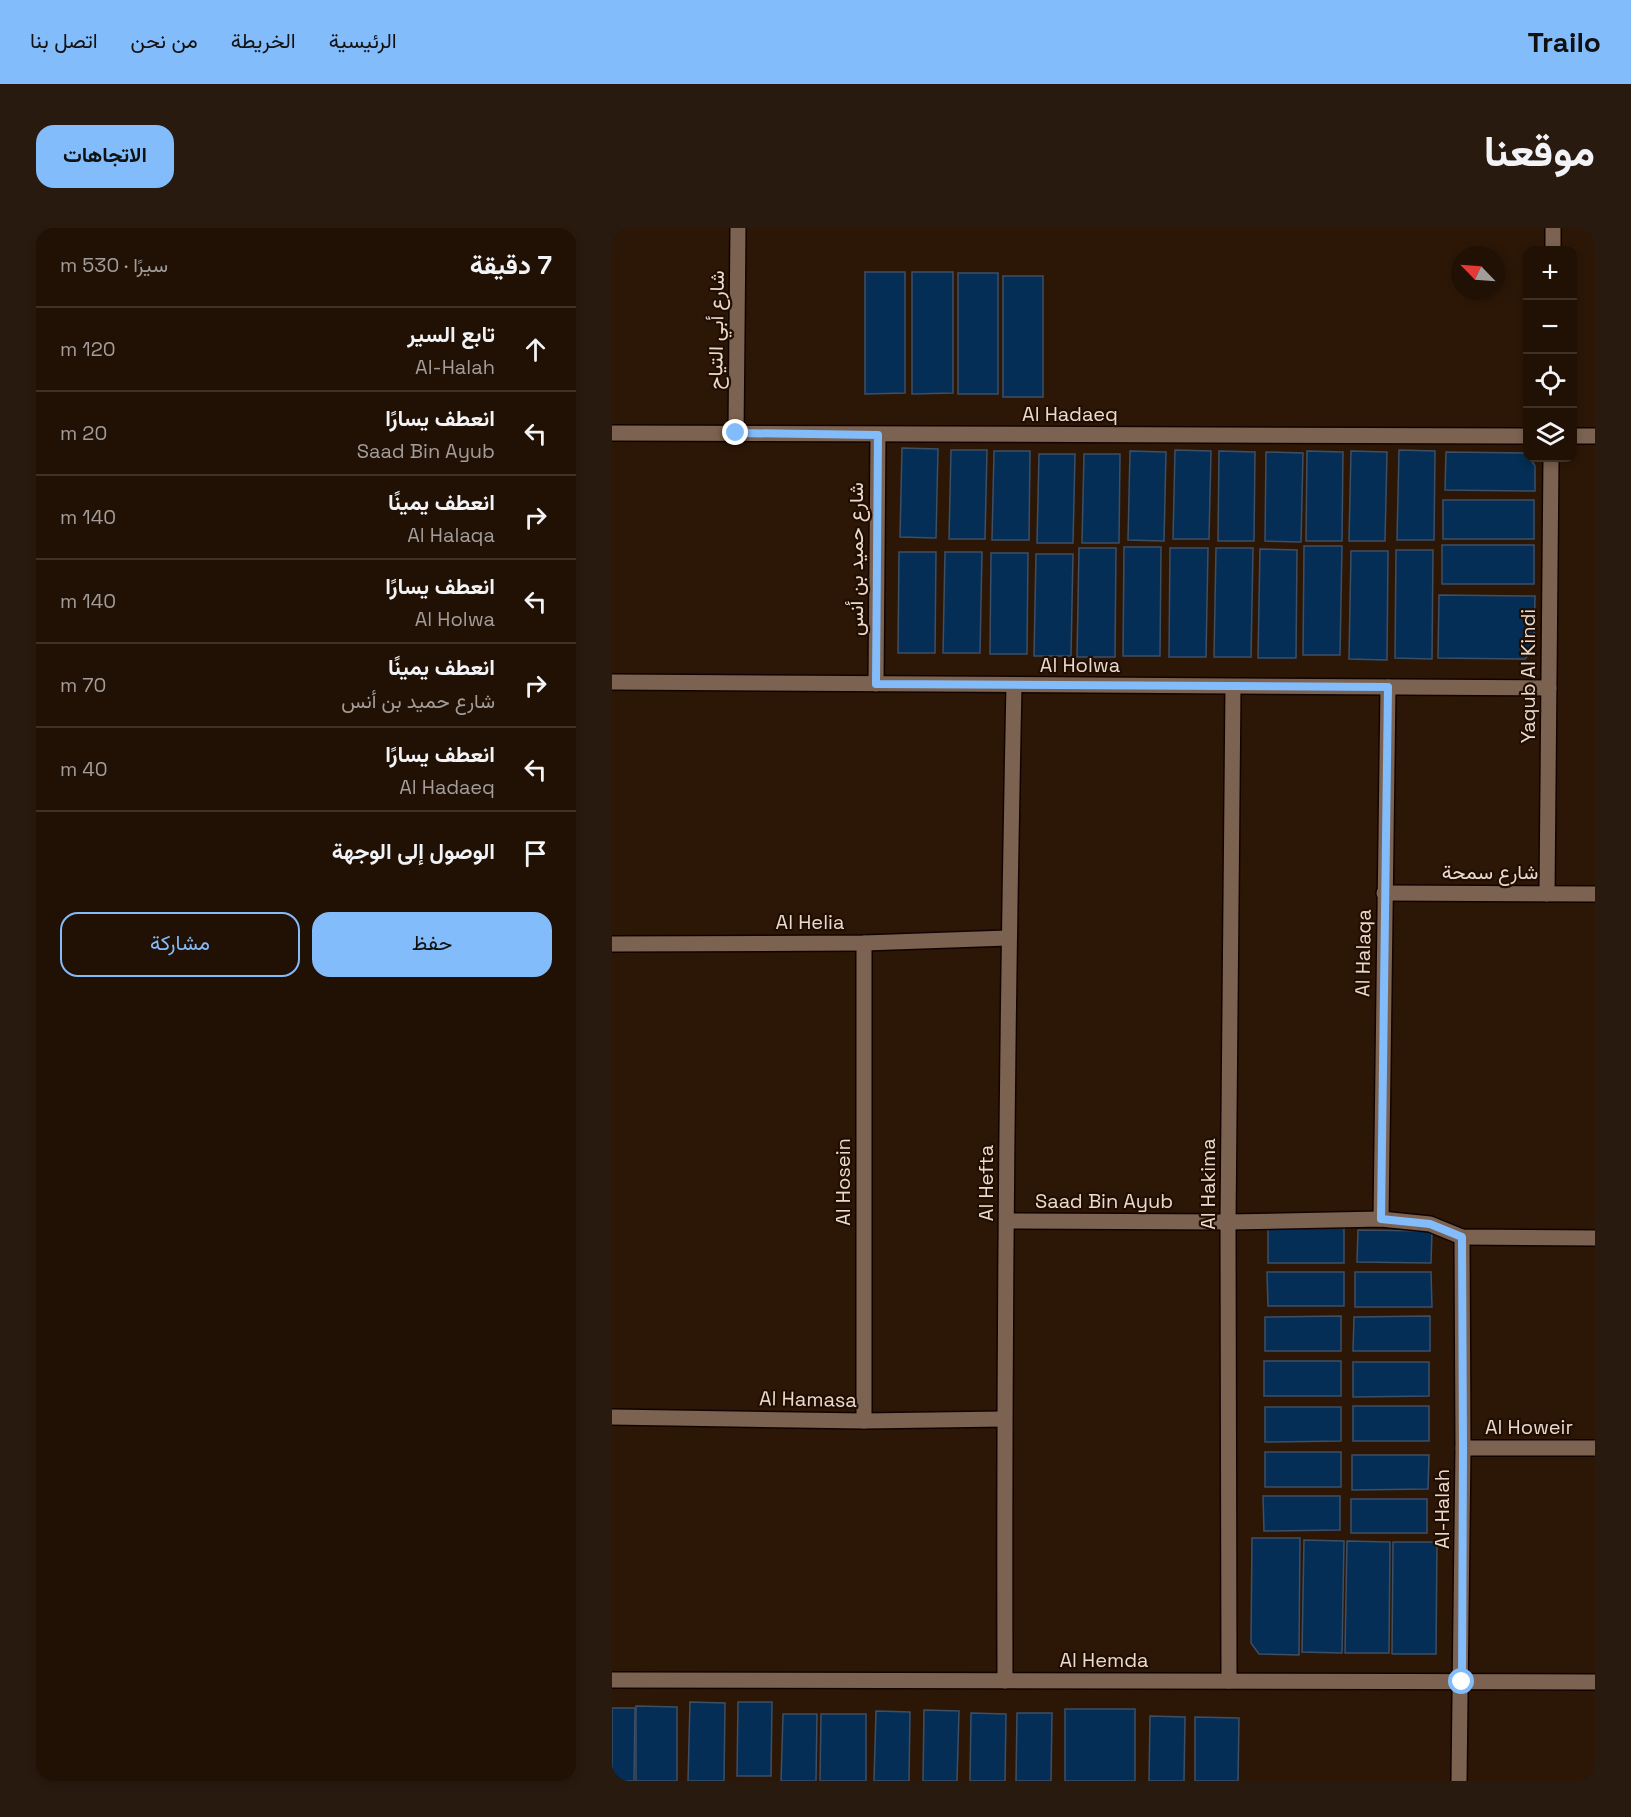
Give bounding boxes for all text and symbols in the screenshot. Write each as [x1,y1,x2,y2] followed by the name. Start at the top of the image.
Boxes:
[1527,24,1601,60] text: Trailo
[30,27,98,54] text: اتصل بنا
[131,27,198,54] text: من نحن
[231,27,296,54] text: الخريطة
[329,27,397,54] text: الرئيسية
[36,125,174,188] button: الاتجاهات
[1484,125,1595,178] text: موقعنا
[1451,246,1505,300] north arrow
[1523,246,1577,462] map controls
[1523,246,1577,300] button: +
[470,248,552,282] text: 7 دقيقة
[60,252,168,278] text: سيرًا · 530 m
[702,270,734,390] street label: شارع أبي التياح
[1523,300,1577,354] button: −
[407,320,495,348] text: تابع السير
[519,333,552,366] icon: ahead
[60,336,116,362] text: 120 m
[415,354,495,380] text: Al-Halah
[1523,354,1577,408] button: locate
[1022,401,1118,427] street label: Al Hadaeq
[385,404,495,432] text: انعطف يسارًا
[1523,408,1577,462] button: layers
[519,417,552,450] icon: left
[722,419,748,445] route end
[60,420,107,446] text: 20 m
[357,438,495,464] text: Saad Bin Ayub
[843,482,870,636] street label: شارع حميد بن أنس
[388,488,495,516] text: انعطف يمينًا
[519,501,552,534] icon: right
[60,504,116,530] text: 140 m
[407,522,495,548] text: Al Halaqa
[385,572,495,600] text: انعطف يسارًا
[519,585,552,618] icon: left
[60,588,116,614] text: 140 m
[415,606,495,632] text: Al Holwa
[1515,609,1541,743] street label: Yaqub Al Kindi
[1040,652,1120,678] street label: Al Holwa
[388,653,495,681] text: انعطف يمينًا
[519,669,552,702] icon: right
[60,672,106,698] text: 70 m
[341,688,495,714] text: شارع حميد بن أنس
[385,740,495,768] text: انعطف يسارًا
[519,753,552,786] icon: left
[60,756,108,782] text: 40 m
[399,774,495,800] text: Al Hadaeq
[332,837,495,865] text: الوصول إلى الوجهة
[519,837,552,870] icon: arrive
[1442,859,1538,886] street label: شارع سمحة
[776,909,844,935] street label: Al Helia
[1349,909,1377,997] street label: Al Halaqa
[60,912,300,977] button: مشاركة
[312,912,552,977] button: حفظ
[830,1138,856,1226] street label: Al Hosein
[1195,1138,1221,1230] street label: Al Hakima
[973,1145,999,1221] street label: Al Hefta
[1035,1188,1173,1214] street label: Saad Bin Ayub
[759,1385,857,1413] street label: Al Hamasa
[1485,1414,1573,1440] street label: Al Howeir
[1429,1469,1455,1549] street label: Al-Halah
[1059,1647,1149,1673] street label: Al Hemda
[1448,1668,1474,1694] route start

